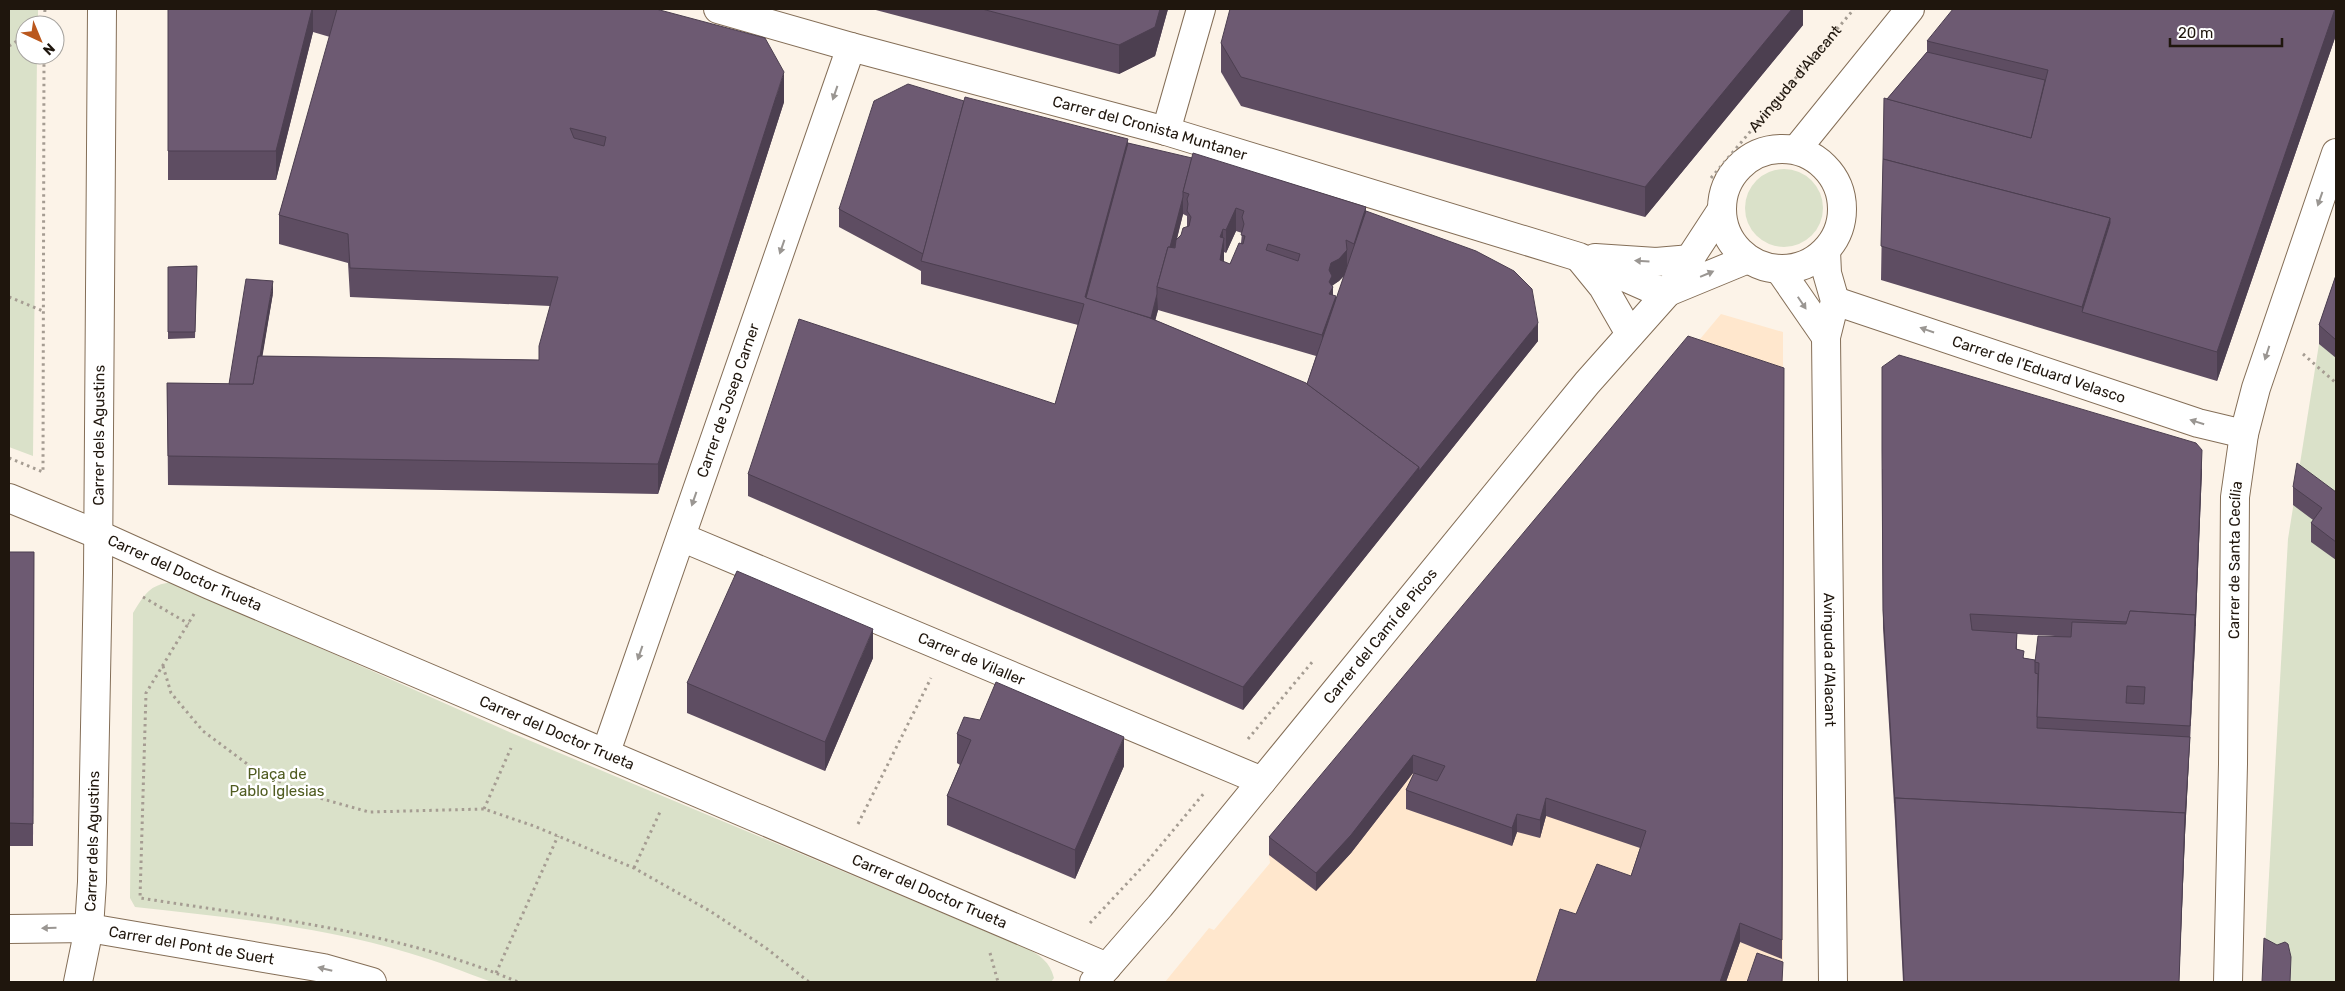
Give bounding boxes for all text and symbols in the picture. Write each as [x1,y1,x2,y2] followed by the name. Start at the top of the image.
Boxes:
[15,15,65,65] north arrow
[2170,15,2282,47] scale bar
[1745,22,1845,136] street label: Avinguda d'Alacant
[2178,24,2213,42] text: 20 m
[39,39,58,59] text: N
[831,86,838,101] one-way arrow
[1051,92,1250,164] street label: Carrer del Cronista Muntaner
[2316,192,2323,207] one-way arrow
[778,240,786,255] one-way arrow
[1634,256,1650,264] one-way arrow
[1700,270,1715,278] one-way arrow
[1797,297,1807,310] one-way arrow
[693,321,763,480] street label: Carrer de Josep Carner
[1919,326,1934,334] one-way arrow
[1950,332,2128,407] street label: Carrer de l'Eduard Velasco
[2263,346,2271,361] one-way arrow
[89,364,108,506] street label: Carrer dels Agustins
[2189,418,2204,426] one-way arrow
[2225,480,2246,639] street label: Carrer de Santa Cecília
[690,492,697,507] one-way arrow
[105,531,265,615] street label: Carrer del Doctor Trueta
[1320,565,1441,708] street label: Carrer del Camí de Picos
[1820,593,1839,727] street label: Avinguda d'Alacant
[915,629,1028,690] street label: Carrer de Vilaller
[636,646,644,661] one-way arrow
[477,692,637,774] street label: Carrer del Doctor Trueta
[230,765,325,800] park label: Plaça de Pablo Iglesias
[81,770,103,912] street label: Carrer dels Agustins
[849,850,1010,932] street label: Carrer del Doctor Trueta
[107,923,276,969] street label: Carrer del Pont de Suert
[41,924,57,932] one-way arrow
[317,965,332,973] one-way arrow

